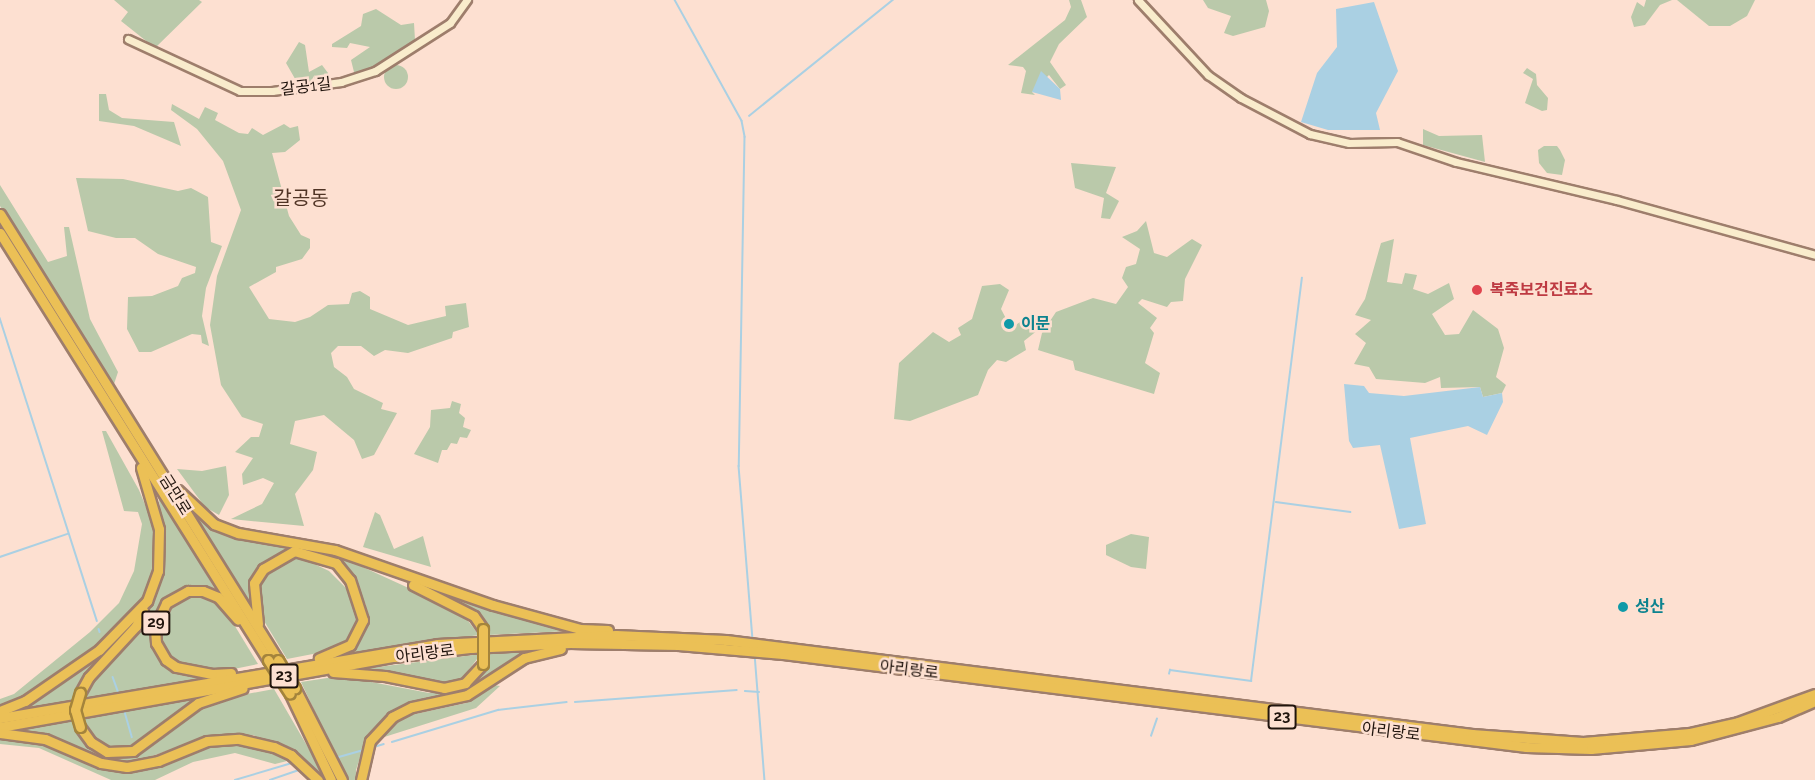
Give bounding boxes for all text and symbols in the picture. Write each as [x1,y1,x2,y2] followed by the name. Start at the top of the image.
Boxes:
[280,74,332,100] street label: 갈공1길
[273,186,329,210] district label: 갈공동
[1490,280,1593,300] place label: 복죽보건진료소
[1468,281,1486,299] marker: 복죽보건진료소
[1021,314,1050,334] place label: 이문
[1002,317,1016,331] marker: 이문
[155,471,195,519] street label: 금만로
[1635,597,1664,617] place label: 성산
[1616,600,1630,614] marker: 성산
[141,611,171,635] road number: 29
[395,641,455,667] street label: 아리랑로
[879,657,939,683] street label: 아리랑로
[269,664,299,688] road number: 23
[1267,705,1297,729] road number: 23
[1361,719,1421,745] street label: 아리랑로

